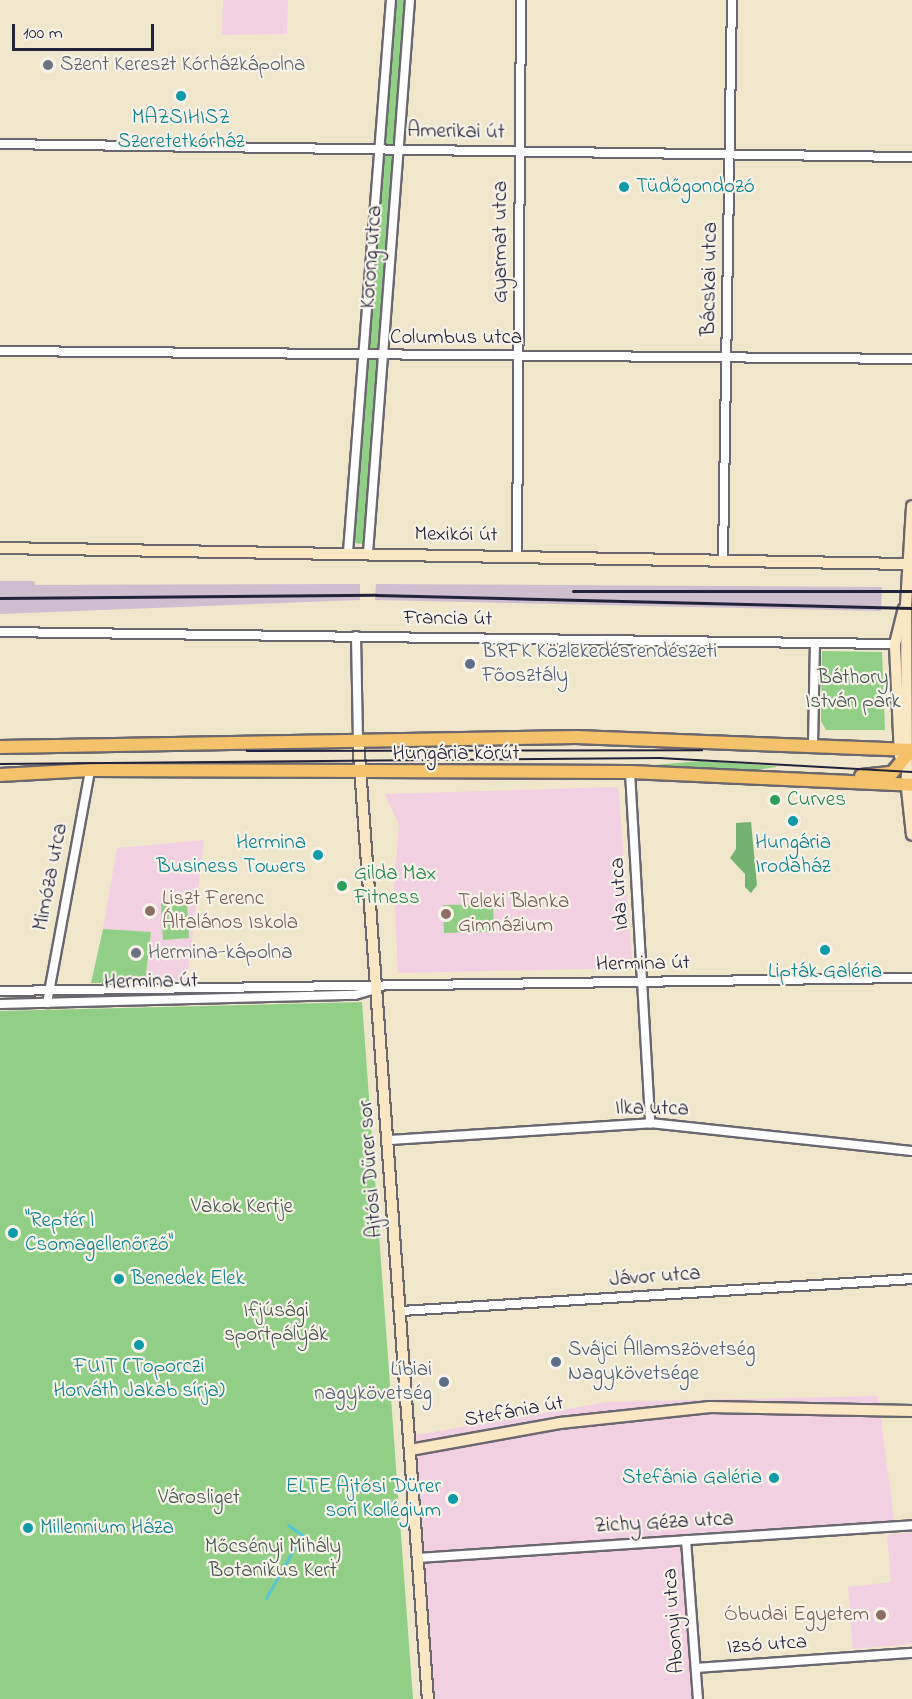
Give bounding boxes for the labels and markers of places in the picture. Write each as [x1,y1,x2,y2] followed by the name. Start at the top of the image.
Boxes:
[60,52,305,78] place label: Szent Kereszt Kórházkápolna
[41,58,55,72] marker: Szent Kereszt Kórházkápolna
[174,89,188,103] marker: MAZSIHISZ Szeretetkórház
[117,105,245,155] place label: MAZSIHISZ Szeretetkórház
[636,174,755,200] place label: Tüdőgondozó
[617,180,631,194] marker: Tüdőgondozó
[482,639,717,689] place label: BRFK Közlekedésrendészeti Főosztály
[463,657,477,671] marker: BRFK Közlekedésrendészeti Főosztály
[787,787,846,813] place label: Curves
[768,793,782,807] marker: Curves
[786,814,800,828] marker: Hungária Irodaház
[157,830,306,880] place label: Hermina Business Towers
[755,830,831,880] place label: Hungária Irodaház
[311,848,325,862] marker: Hermina Business Towers
[354,861,436,911] place label: Gilda Max Fitness
[335,879,349,893] marker: Gilda Max Fitness
[162,886,298,936] place label: Liszt Ferenc Általános Iskola
[458,889,569,939] place label: Teleki Blanka Gimnázium
[143,904,157,918] marker: Liszt Ferenc Általános Iskola
[439,907,453,921] marker: Teleki Blanka Gimnázium
[148,940,293,966] place label: Hermina-kápolna
[818,943,832,957] marker: Lipták Galéria
[129,946,143,960] marker: Hermina-kápolna
[768,959,882,985] place label: Lipták Galéria
[25,1208,174,1258] place label: "Reptér | Csomagellenőrző"
[6,1226,20,1240] marker: "Reptér | Csomagellenőrző"
[131,1266,245,1292] place label: Benedek Elek
[112,1272,126,1286] marker: Benedek Elek
[568,1337,756,1387] place label: Svájci Államszövetség Nagykövetsége
[132,1338,146,1352] marker: FUIT (Toporczi Horváth Jakab sírja)
[53,1354,225,1404] place label: FUIT (Toporczi Horváth Jakab sírja)
[549,1355,563,1369] marker: Svájci Államszövetség Nagykövetsége
[314,1357,432,1407] place label: Líbiai nagykövetség
[437,1375,451,1389] marker: Líbiai nagykövetség
[622,1465,762,1491] place label: Stefánia Galéria
[767,1471,781,1485] marker: Stefánia Galéria
[286,1474,441,1524] place label: ELTE Ajtósi Dürer sori Kollégium
[446,1492,460,1506] marker: ELTE Ajtósi Dürer sori Kollégium
[40,1515,174,1541] place label: Millennium Háza
[21,1521,35,1535] marker: Millennium Háza
[724,1602,869,1628] place label: Óbudai Egyetem
[874,1608,888,1622] marker: Óbudai Egyetem

